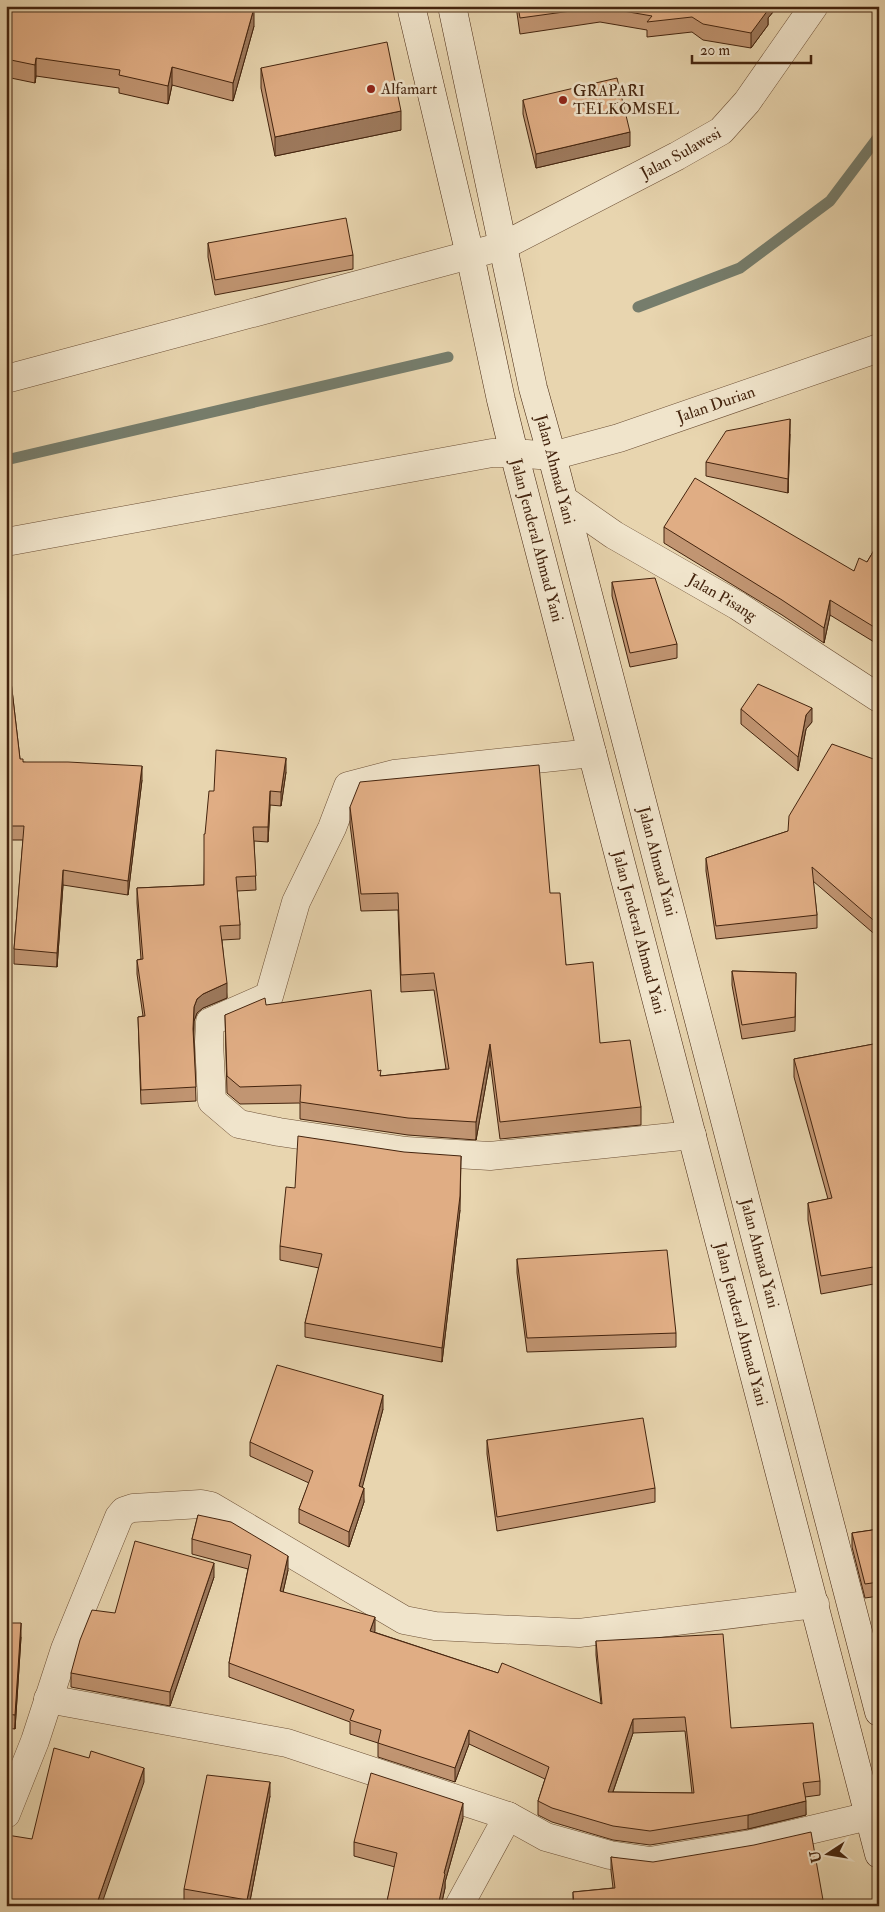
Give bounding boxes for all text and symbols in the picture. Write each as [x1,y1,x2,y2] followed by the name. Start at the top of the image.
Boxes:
[692,32,811,64] scale bar
[700,41,730,60] text: 20 m
[380,79,437,99] place label: Alfamart
[573,81,679,119] place label: GRAPARI TELKOMSEL
[365,83,377,95] marker: Alfamart
[557,94,569,106] marker: GRAPARI TELKOMSEL
[636,123,725,185] street label: Jalan Sulawesi
[673,382,758,429] street label: Jalan Durian
[530,412,579,526] street label: Jalan Ahmad Yani
[505,455,568,624] street label: Jalan Jenderal Ahmad Yani
[683,569,762,626] street label: Jalan Pisang
[632,803,681,918] street label: Jalan Ahmad Yani
[607,847,670,1016] street label: Jalan Jenderal Ahmad Yani
[735,1195,783,1310] street label: Jalan Ahmad Yani
[709,1239,772,1408] street label: Jalan Jenderal Ahmad Yani
[802,1830,852,1880] north arrow
[806,1849,825,1864] text: U

